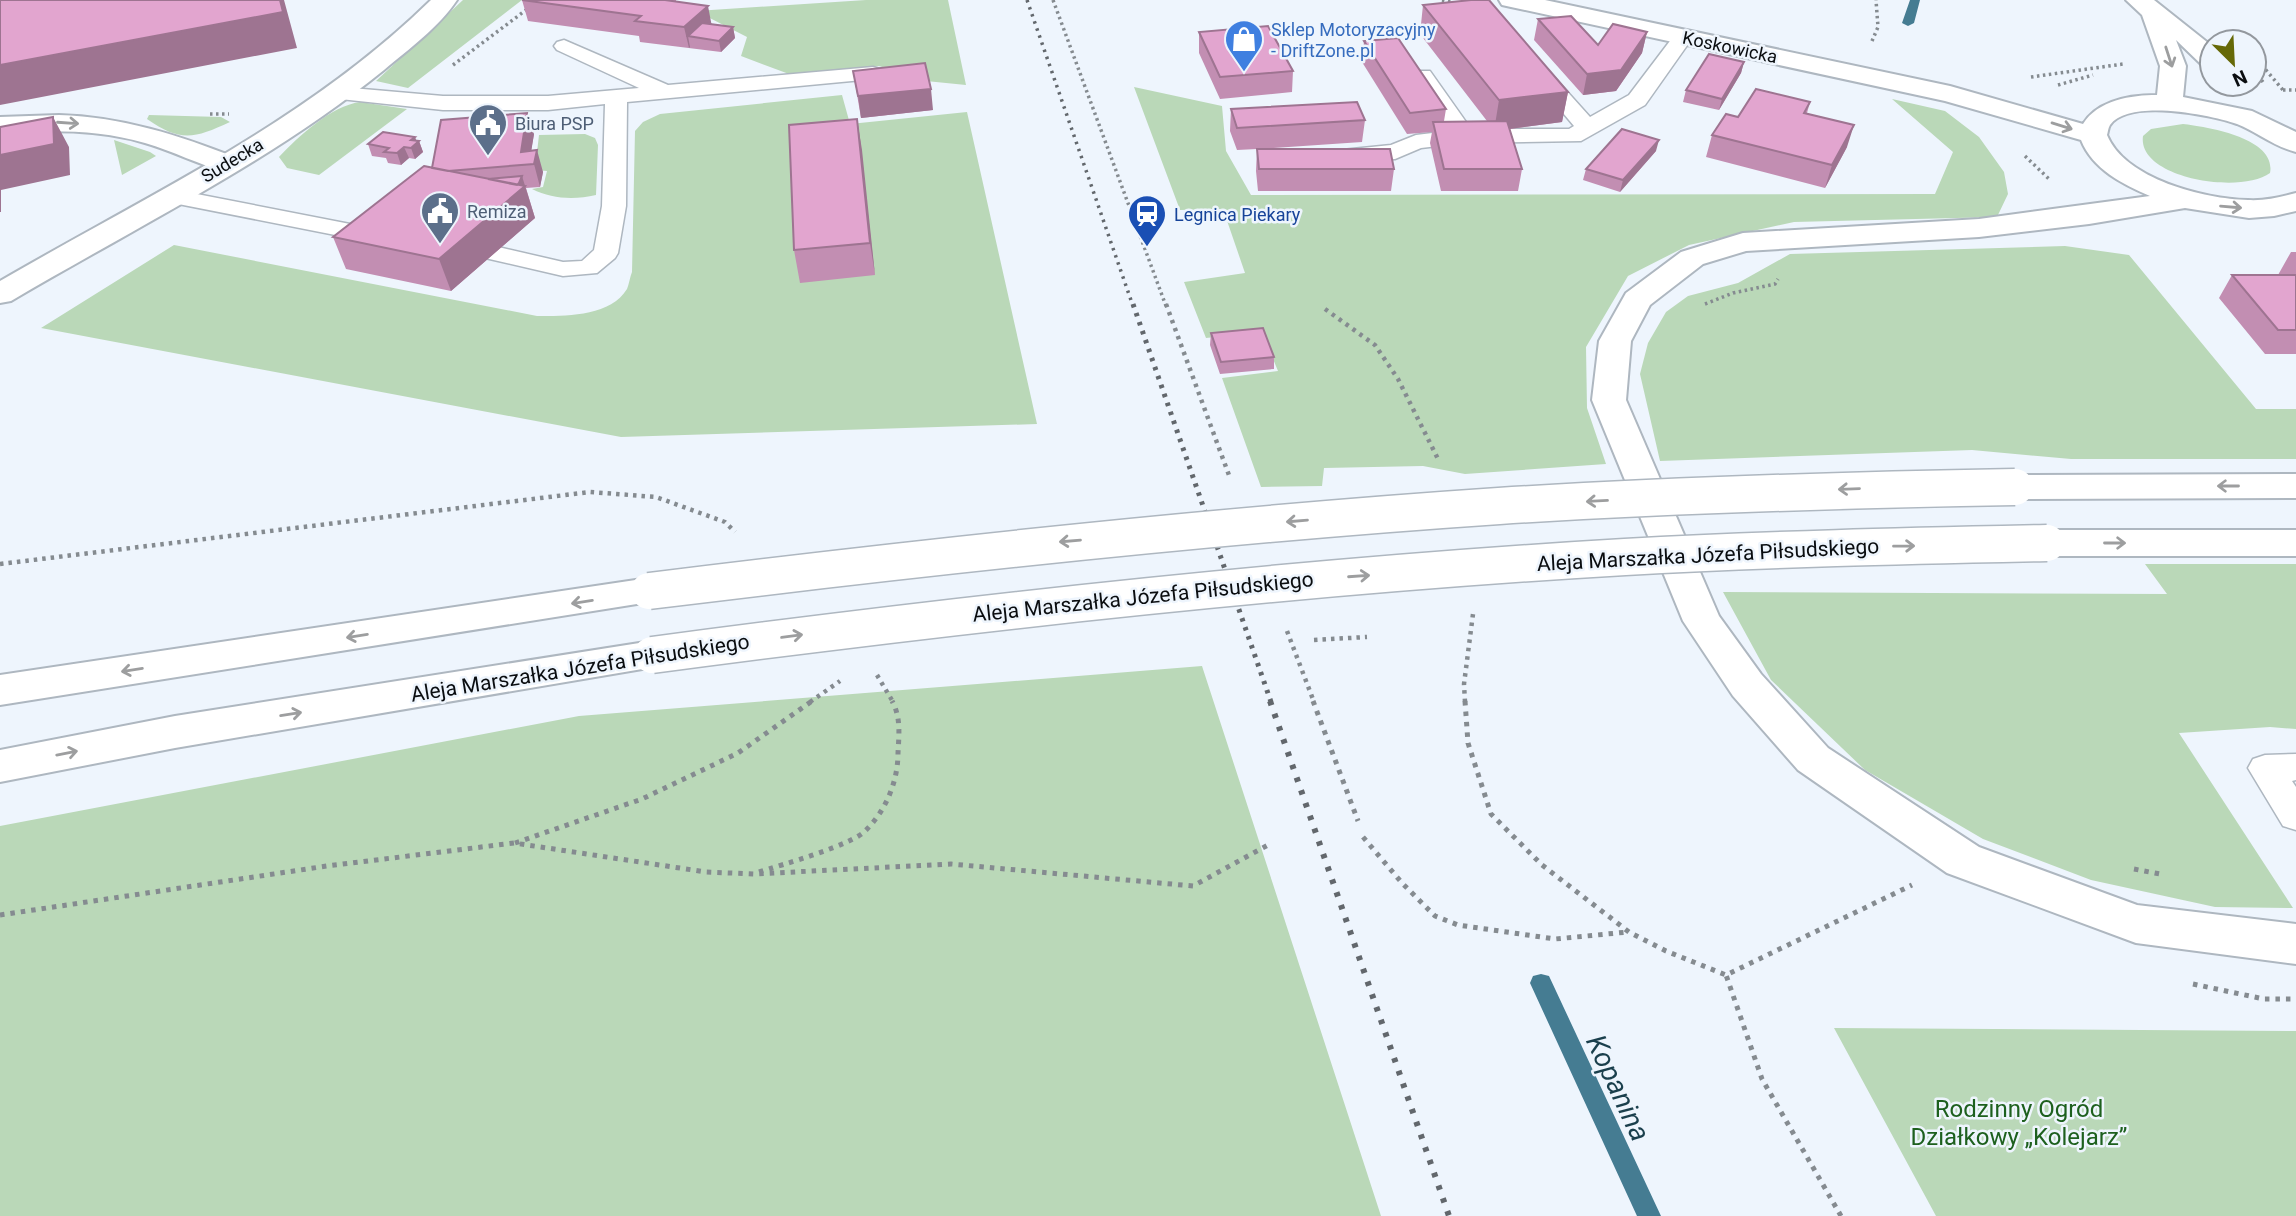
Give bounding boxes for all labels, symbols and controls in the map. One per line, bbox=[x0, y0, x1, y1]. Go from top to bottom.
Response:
shop icon: Sklep Motoryzacyjny - DriftZone.pl bbox=[1223, 18, 1265, 73]
place label: Sklep Motoryzacyjny - DriftZone.pl bbox=[1271, 19, 1436, 61]
street label: Koskowicka bbox=[1681, 27, 1779, 67]
north arrow bbox=[2198, 28, 2268, 98]
one-way arrow bbox=[2164, 46, 2176, 68]
text: N bbox=[2229, 65, 2251, 91]
public building icon: Biura PSP bbox=[467, 102, 509, 157]
place label: Biura PSP bbox=[515, 113, 594, 134]
one-way arrow bbox=[56, 117, 79, 130]
one-way arrow bbox=[2051, 121, 2073, 134]
street label: Sudecka bbox=[197, 133, 267, 187]
public building icon: Remiza bbox=[419, 190, 461, 245]
station icon: Legnica Piekary bbox=[1126, 193, 1168, 248]
place label: Remiza bbox=[467, 201, 527, 222]
one-way arrow bbox=[2219, 201, 2242, 214]
place label: Legnica Piekary bbox=[1174, 204, 1301, 225]
one-way arrow bbox=[2217, 479, 2240, 493]
one-way arrow bbox=[1838, 482, 1861, 495]
one-way arrow bbox=[1587, 495, 1609, 508]
one-way arrow bbox=[1286, 515, 1309, 528]
street label: Aleja Marszałka Józefa Piłsudskiego bbox=[1536, 534, 1880, 576]
one-way arrow bbox=[1060, 535, 1082, 548]
one-way arrow bbox=[2103, 536, 2126, 550]
one-way arrow bbox=[1893, 540, 1916, 553]
street label: Aleja Marszałka Józefa Piłsudskiego bbox=[971, 567, 1315, 627]
one-way arrow bbox=[1347, 569, 1370, 582]
one-way arrow bbox=[571, 595, 594, 608]
one-way arrow bbox=[346, 629, 369, 642]
street label: Aleja Marszałka Józefa Piłsudskiego bbox=[409, 629, 751, 707]
one-way arrow bbox=[780, 629, 803, 642]
one-way arrow bbox=[121, 663, 144, 676]
one-way arrow bbox=[279, 707, 302, 720]
one-way arrow bbox=[55, 746, 78, 759]
water label: Kopanina bbox=[1579, 1030, 1657, 1146]
park label: Rodzinny Ogród Działkowy „Kolejarz” bbox=[1911, 1095, 2127, 1151]

